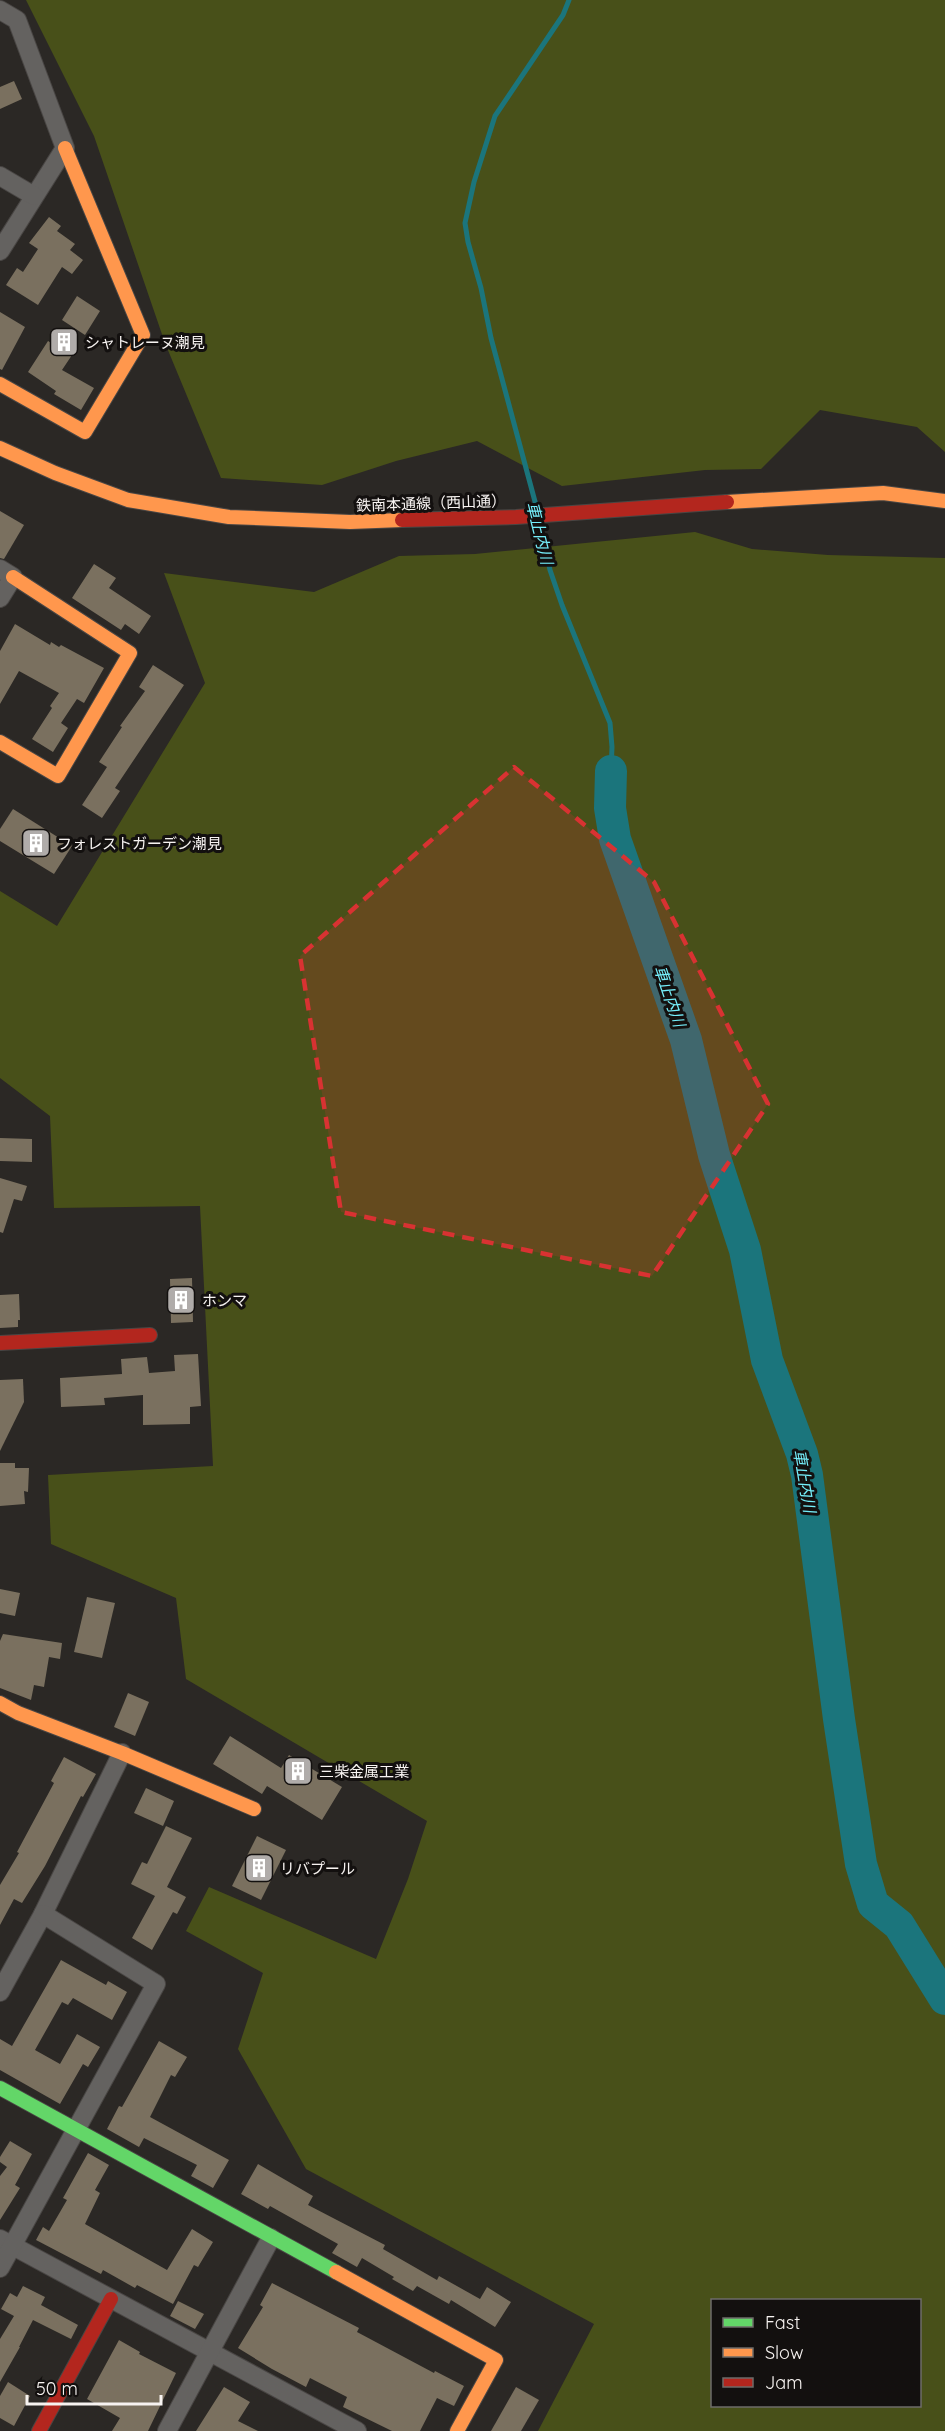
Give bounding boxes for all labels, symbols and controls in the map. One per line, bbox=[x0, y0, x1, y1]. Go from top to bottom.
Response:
building icon: シャトレーヌ潮見 bbox=[48, 326, 80, 358]
place label: シャトレーヌ潮見 bbox=[85, 333, 205, 352]
street label: 鉄南本通線（西山通） bbox=[356, 491, 506, 515]
water label: 車止内川 bbox=[523, 500, 558, 568]
building icon: フォレストガーデン潮見 bbox=[20, 827, 52, 859]
place label: フォレストガーデン潮見 bbox=[57, 834, 222, 853]
water label: 車止内川 bbox=[650, 962, 691, 1031]
building icon: ホンマ bbox=[165, 1284, 197, 1316]
place label: ホンマ bbox=[202, 1291, 247, 1310]
water label: 車止内川 bbox=[790, 1448, 821, 1516]
building icon: 三柴金属工業 bbox=[282, 1755, 314, 1787]
place label: 三柴金属工業 bbox=[319, 1762, 409, 1781]
building icon: リバプール bbox=[243, 1852, 275, 1884]
place label: リバプール bbox=[280, 1859, 355, 1878]
legend bbox=[711, 2299, 921, 2407]
text: Fast bbox=[765, 2311, 800, 2334]
text: Slow bbox=[765, 2341, 803, 2364]
scale bar bbox=[27, 2368, 160, 2406]
text: Jam bbox=[765, 2371, 803, 2394]
text: 50 m bbox=[36, 2377, 78, 2400]

